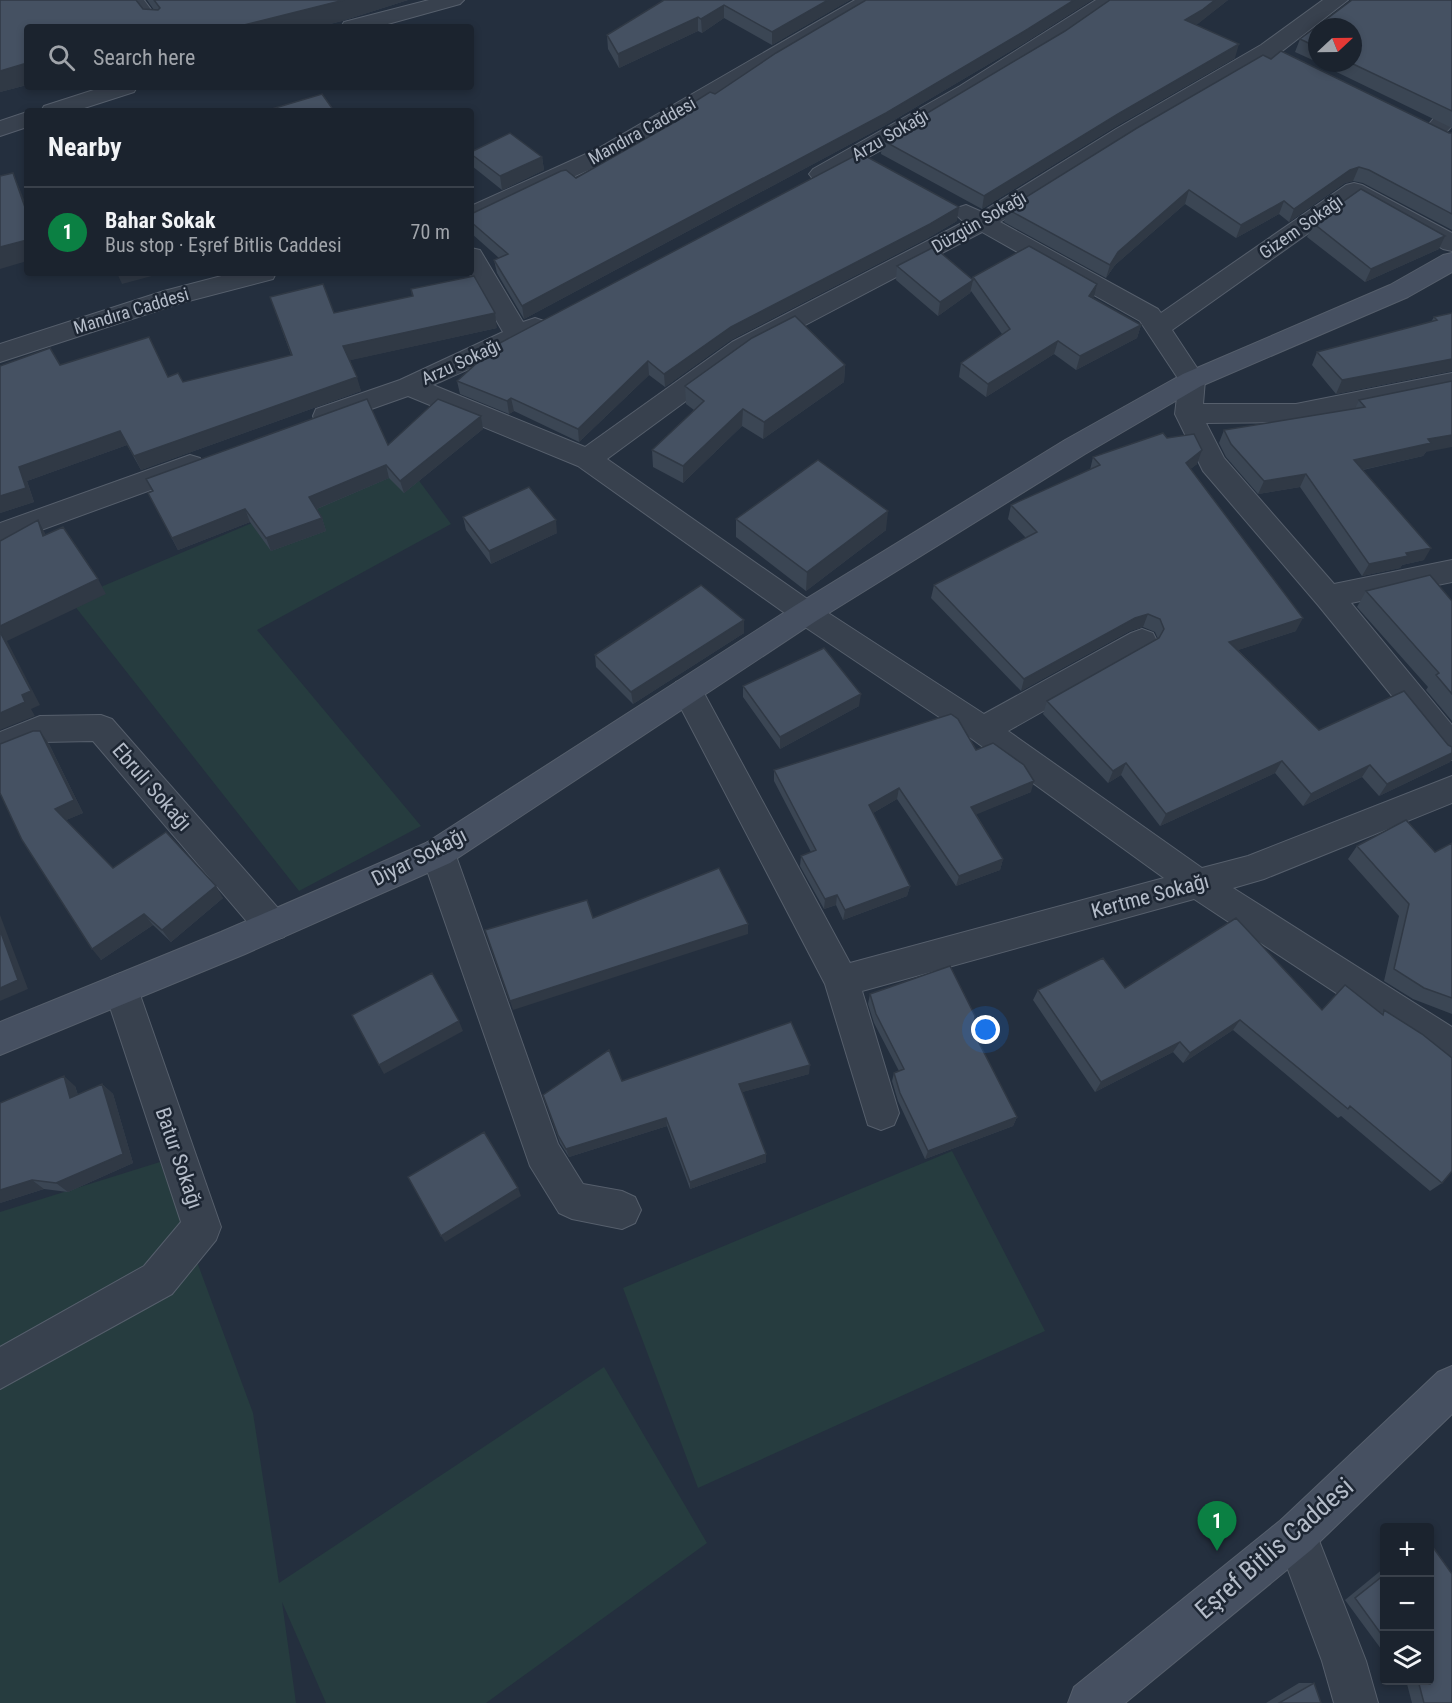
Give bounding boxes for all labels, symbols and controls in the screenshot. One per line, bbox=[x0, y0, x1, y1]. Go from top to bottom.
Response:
north arrow bbox=[1308, 18, 1362, 72]
search box bbox=[24, 24, 474, 90]
icon: search bbox=[45, 41, 78, 74]
text: Search here bbox=[93, 45, 195, 70]
street label: Mandıra Caddesi bbox=[584, 92, 699, 169]
street label: Arzu Sokağı bbox=[848, 104, 932, 165]
text: Nearby bbox=[48, 132, 122, 162]
street label: Düzgün Sokağı bbox=[928, 186, 1030, 257]
street label: Gizem Sokağı bbox=[1255, 190, 1346, 263]
text: Bahar Sokak bbox=[105, 208, 215, 233]
text: 1 bbox=[62, 220, 73, 244]
text: 70 m bbox=[411, 220, 450, 244]
text: Bus stop · Eşref Bitlis Caddesi bbox=[105, 233, 342, 257]
street label: Mandıra Caddesi bbox=[71, 283, 191, 338]
street label: Arzu Sokağı bbox=[418, 334, 504, 389]
street label: Ebruli Sokağı bbox=[107, 738, 197, 836]
street label: Diyar Sokağı bbox=[368, 823, 470, 891]
street label: Kertme Sokağı bbox=[1089, 869, 1211, 923]
your location bbox=[971, 1015, 1000, 1044]
street label: Batur Sokağı bbox=[151, 1104, 207, 1212]
street label: Eşref Bitlis Caddesi bbox=[1189, 1471, 1359, 1625]
pin: 1 bbox=[1198, 1502, 1236, 1551]
map controls bbox=[1380, 1523, 1434, 1685]
button: + bbox=[1380, 1523, 1434, 1577]
button: − bbox=[1380, 1577, 1434, 1631]
button: layers bbox=[1380, 1631, 1434, 1685]

